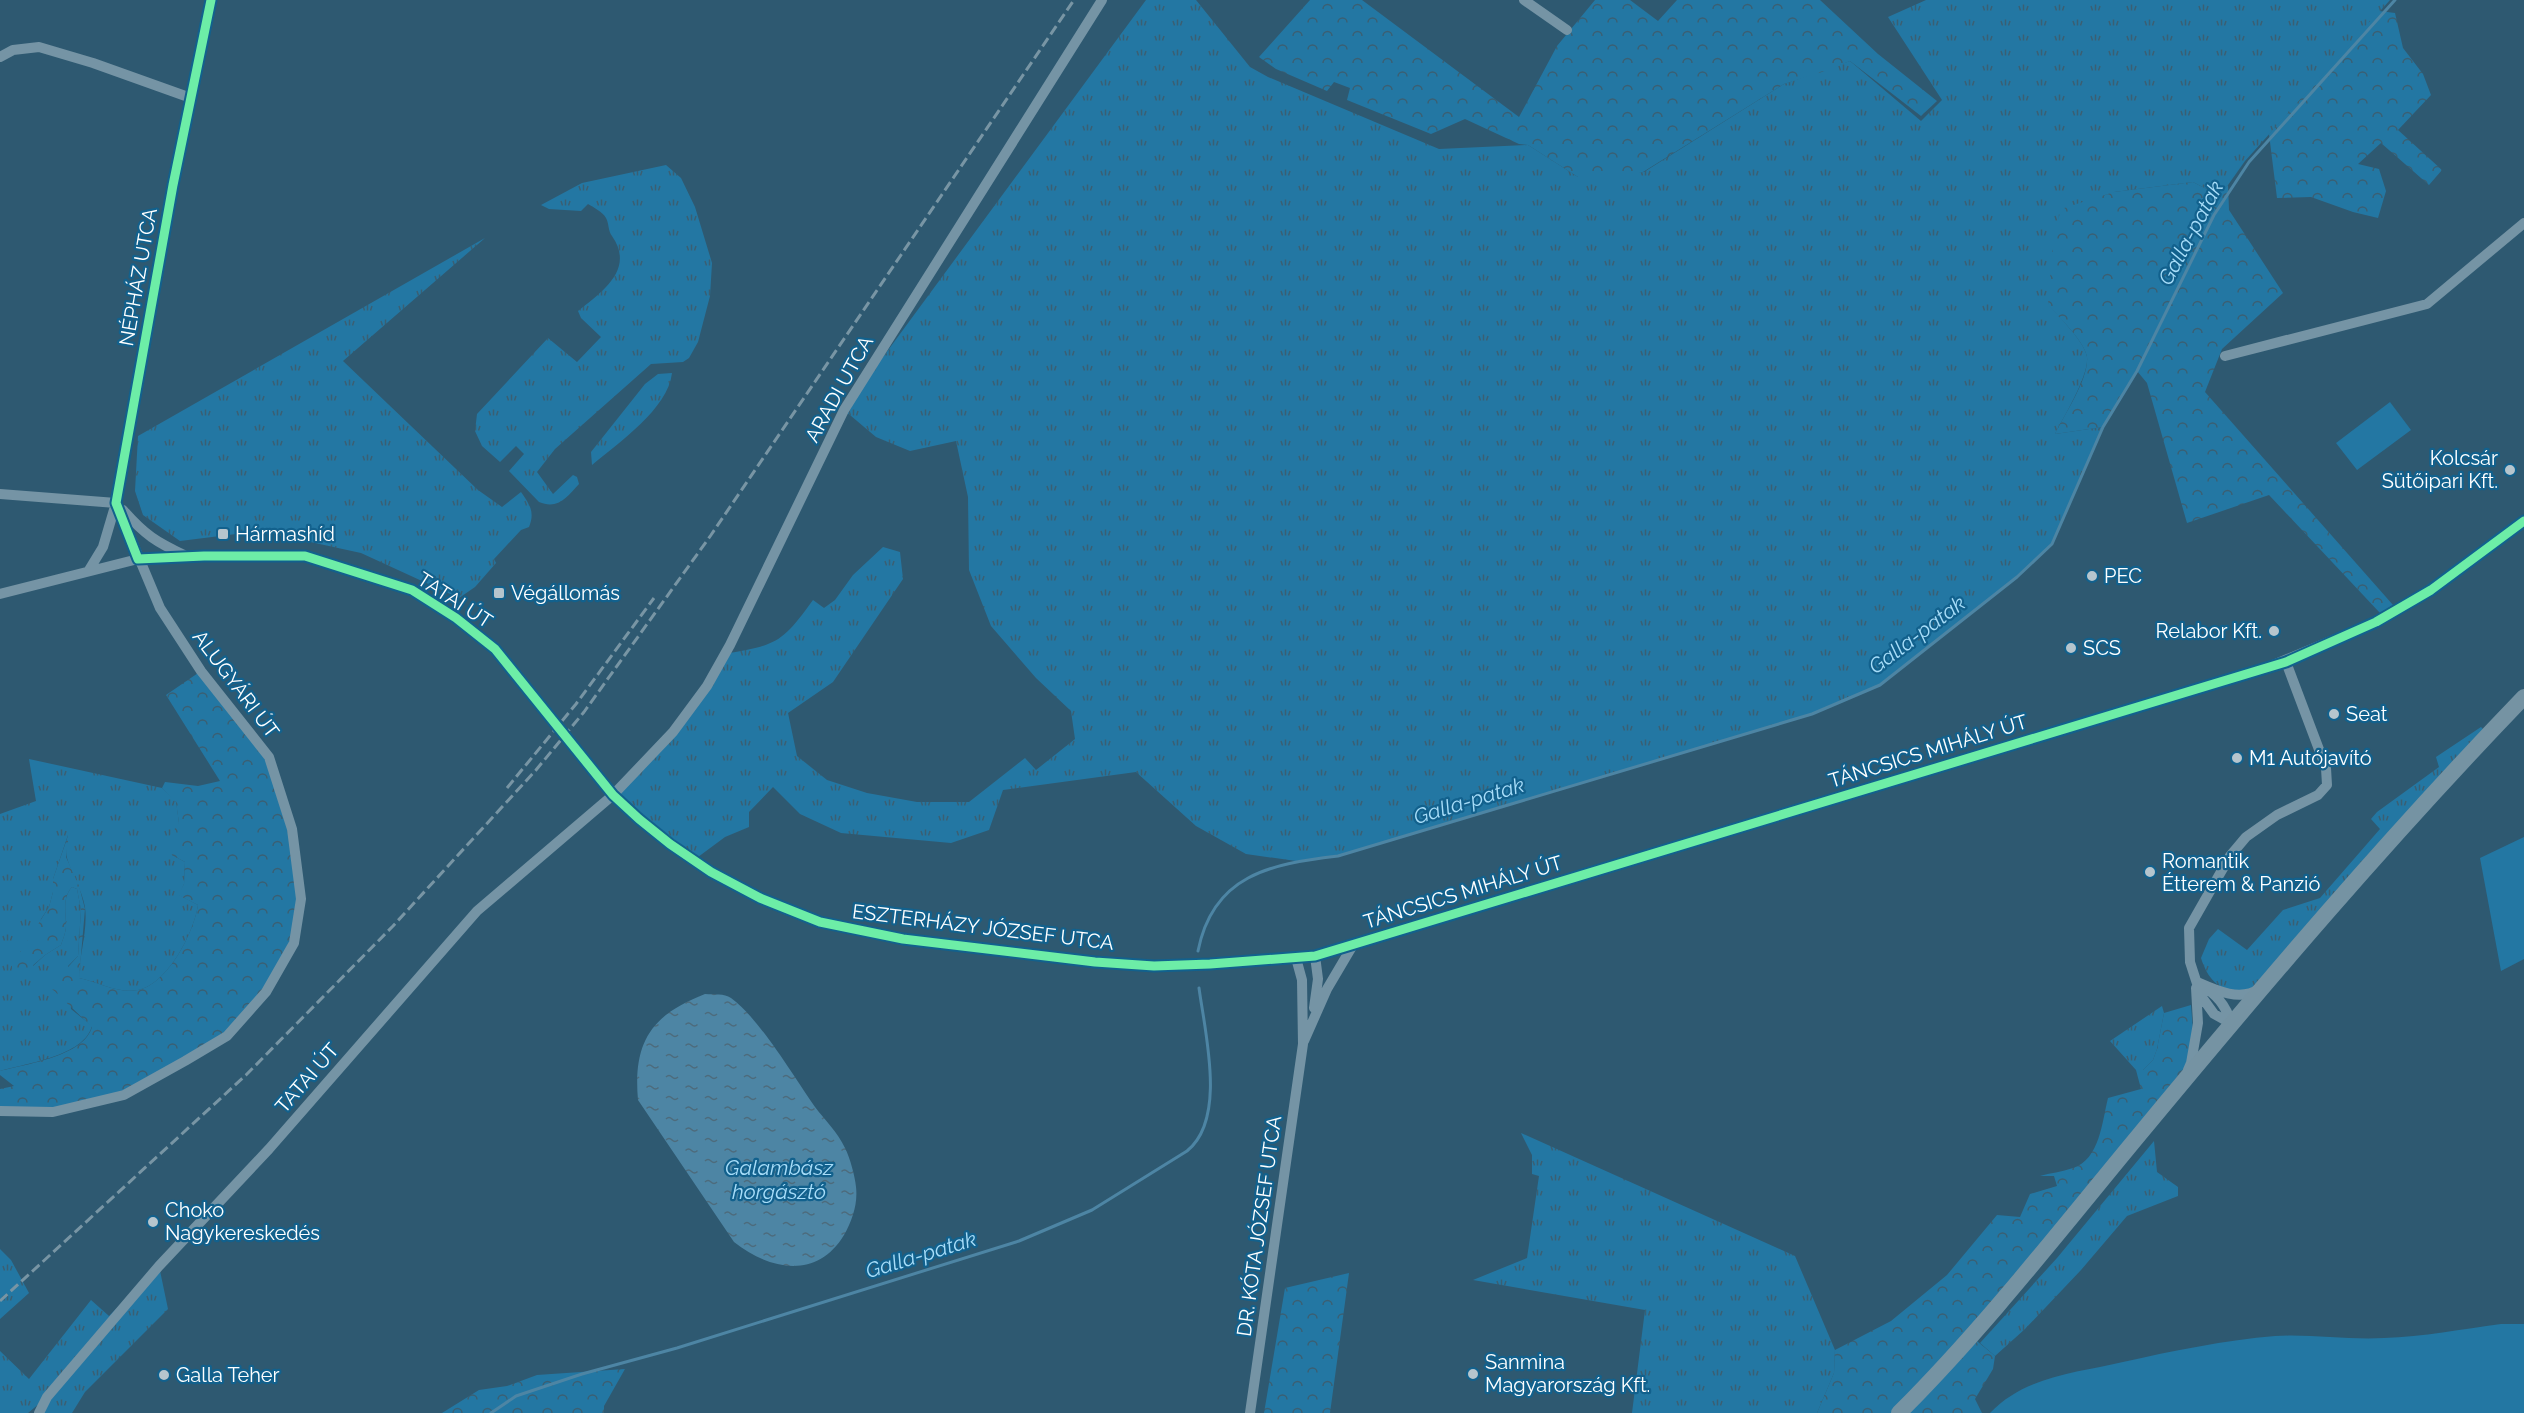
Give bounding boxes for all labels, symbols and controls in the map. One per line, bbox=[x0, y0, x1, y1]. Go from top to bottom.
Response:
water label: Galla-patak bbox=[2153, 176, 2228, 289]
street label: NÉPHÁZ UTCA bbox=[114, 206, 162, 348]
street label: ARADI UTCA bbox=[800, 331, 878, 447]
place label: Kolcsár Sütőipari Kft. bbox=[2382, 446, 2498, 493]
marker: Kolcsár Sütőipari Kft. bbox=[2503, 463, 2517, 477]
place label: Hármashíd bbox=[235, 522, 335, 546]
marker: Hármashíd bbox=[216, 527, 230, 541]
place label: PEC bbox=[2104, 564, 2142, 588]
street label: TATAI ÚT bbox=[413, 567, 497, 633]
marker: PEC bbox=[2085, 569, 2099, 583]
place label: Végállomás bbox=[511, 581, 620, 605]
marker: Végállomás bbox=[492, 586, 506, 600]
water label: Galla-patak bbox=[1863, 590, 1970, 679]
place label: Relabor Kft. bbox=[2156, 619, 2262, 643]
marker: Relabor Kft. bbox=[2267, 624, 2281, 638]
street label: ALUGYÁRI ÚT bbox=[188, 625, 284, 743]
place label: SCS bbox=[2083, 636, 2121, 660]
marker: SCS bbox=[2064, 641, 2078, 655]
place label: Seat bbox=[2346, 702, 2388, 726]
marker: Seat bbox=[2327, 707, 2341, 721]
street label: TÁNCSICS MIHÁLY ÚT bbox=[1826, 709, 2030, 793]
place label: M1 Autójavító bbox=[2249, 746, 2372, 770]
marker: M1 Autójavító bbox=[2230, 751, 2244, 765]
water label: Galla-patak bbox=[1410, 772, 1527, 829]
place label: Romantik Étterem & Panzió bbox=[2162, 849, 2320, 896]
street label: TÁNCSICS MIHÁLY ÚT bbox=[1361, 850, 1565, 934]
marker: Romantik Étterem & Panzió bbox=[2143, 865, 2157, 879]
street label: ESZTERHÁZY JÓZSEF UTCA bbox=[851, 899, 1116, 955]
street label: TATAI ÚT bbox=[270, 1038, 344, 1118]
street label: DR. KÓTA JÓZSEF UTCA bbox=[1232, 1114, 1286, 1338]
water label: Galambász horgásztó bbox=[725, 1155, 834, 1204]
place label: Choko Nagykereskedés bbox=[165, 1198, 320, 1245]
marker: Choko Nagykereskedés bbox=[146, 1215, 160, 1229]
water label: Galla-patak bbox=[862, 1226, 979, 1283]
place label: Sanmina Magyarország Kft. bbox=[1485, 1350, 1650, 1397]
place label: Galla Teher bbox=[176, 1363, 280, 1387]
marker: Sanmina Magyarország Kft. bbox=[1466, 1367, 1480, 1381]
marker: Galla Teher bbox=[157, 1368, 171, 1382]

